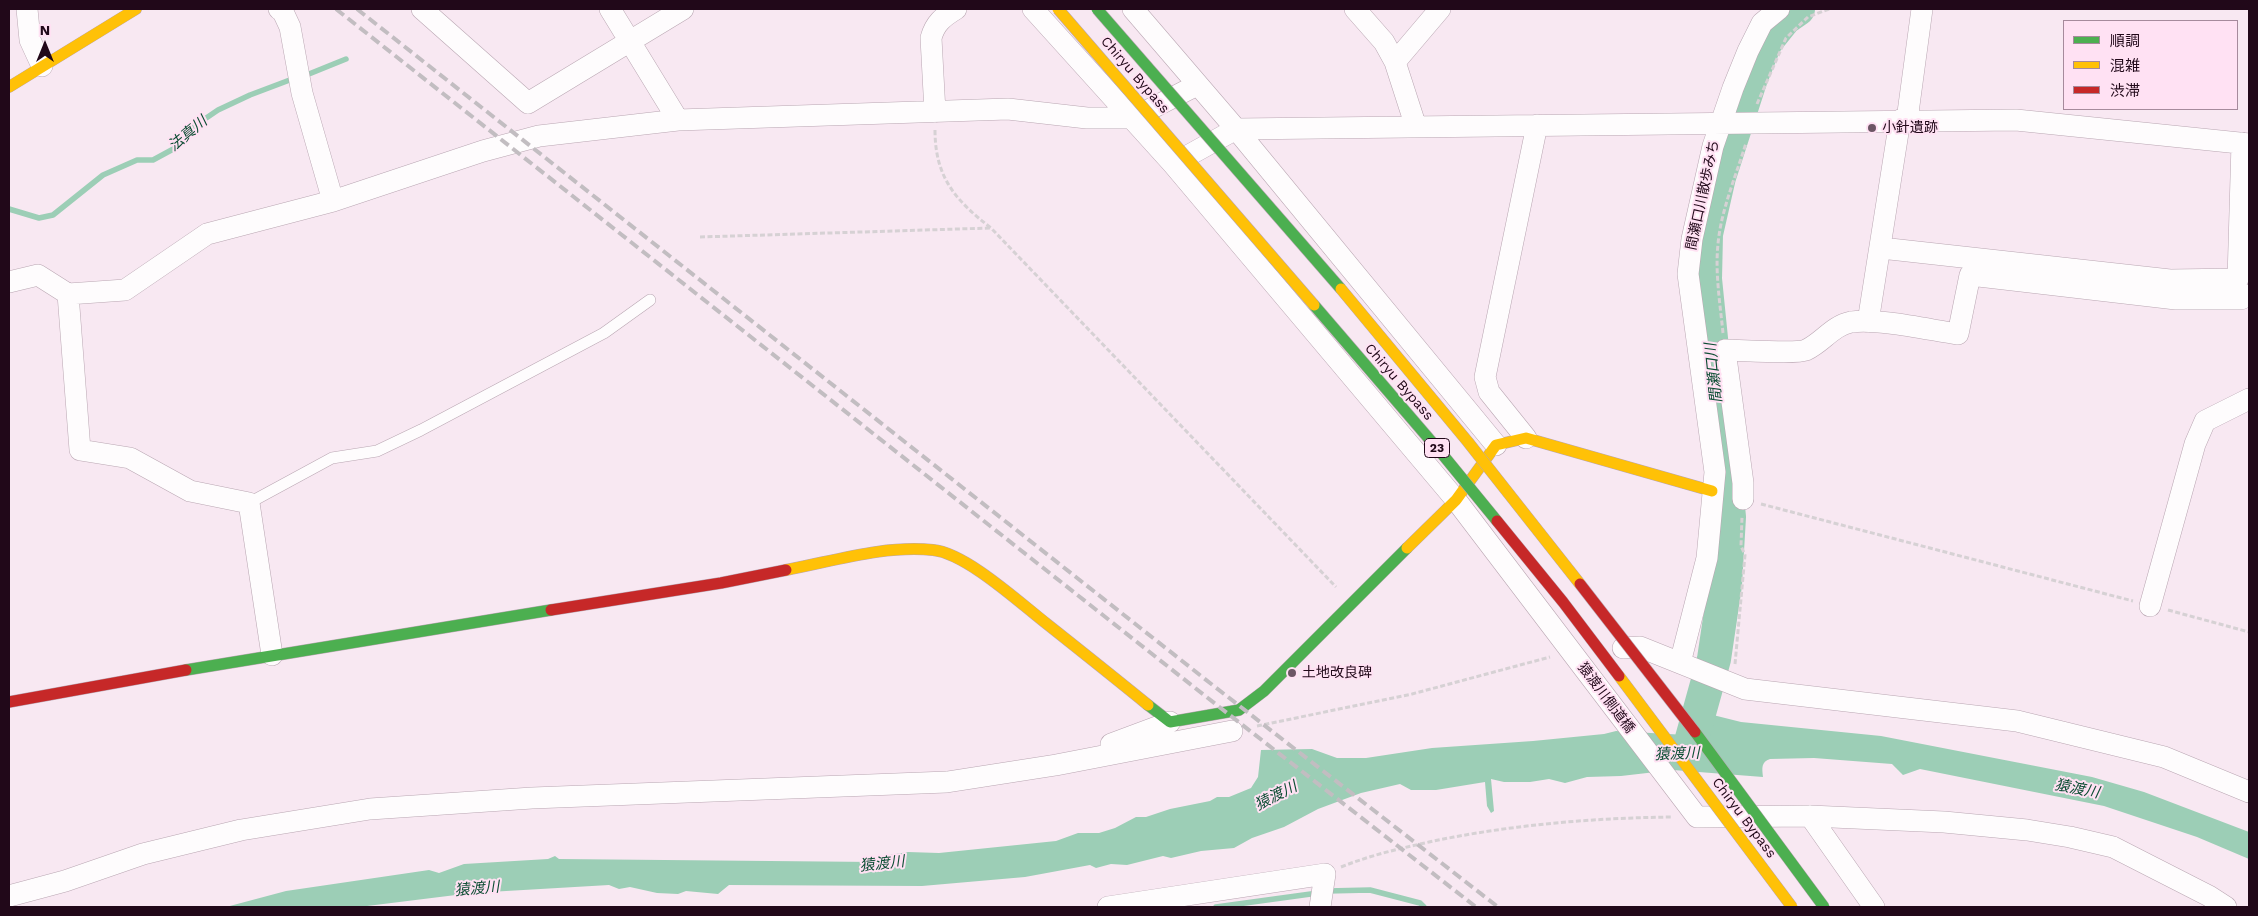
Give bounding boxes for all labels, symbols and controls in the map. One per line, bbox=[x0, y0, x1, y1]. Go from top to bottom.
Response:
north arrow bbox=[20, 20, 70, 70]
legend bbox=[2063, 20, 2238, 110]
text: N bbox=[40, 22, 50, 38]
text: 順調 bbox=[2110, 32, 2140, 50]
street label: Chiryu Bypass bbox=[1097, 33, 1173, 117]
text: 混雑 bbox=[2110, 57, 2140, 75]
text: 渋滞 bbox=[2110, 82, 2140, 100]
water label: 法真川 bbox=[165, 113, 211, 155]
place label: 小針遺跡 bbox=[1882, 120, 1938, 136]
marker: 小針遺跡 bbox=[1866, 122, 1878, 134]
street label: 間瀬口川散歩みち bbox=[1683, 138, 1723, 252]
street label: Chiryu Bypass bbox=[1361, 340, 1437, 424]
water label: 間瀬口川 bbox=[1702, 342, 1726, 404]
road number: 23 bbox=[1424, 438, 1450, 458]
street label: 猿渡川側道橋 bbox=[1574, 659, 1638, 737]
place label: 土地改良碑 bbox=[1302, 665, 1372, 681]
marker: 土地改良碑 bbox=[1286, 667, 1298, 679]
water label: 猿渡川 bbox=[1654, 744, 1700, 764]
street label: Chiryu Bypass bbox=[1708, 775, 1780, 861]
water label: 猿渡川 bbox=[2053, 776, 2101, 802]
water label: 猿渡川 bbox=[1252, 778, 1300, 814]
water label: 猿渡川 bbox=[859, 853, 905, 875]
water label: 猿渡川 bbox=[454, 878, 500, 900]

